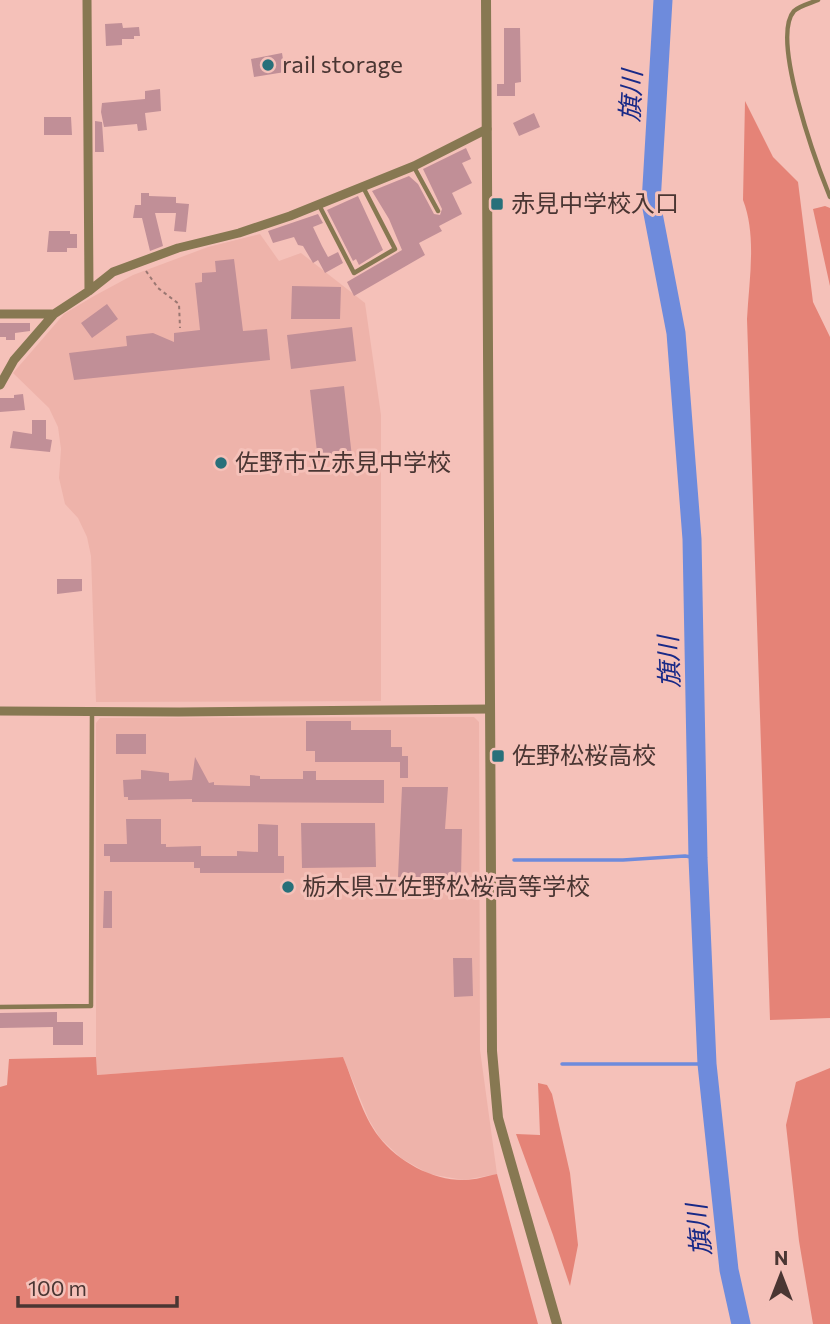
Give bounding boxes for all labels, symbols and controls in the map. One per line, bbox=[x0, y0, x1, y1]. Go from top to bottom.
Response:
place label: rail storage bbox=[282, 49, 403, 78]
marker: rail storage bbox=[260, 57, 276, 73]
water label: 旗川 bbox=[613, 66, 646, 123]
place label: 赤見中学校入口 bbox=[511, 188, 679, 217]
marker: 赤見中学校入口 bbox=[489, 196, 505, 212]
place label: 佐野市立赤見中学校 bbox=[235, 447, 451, 476]
marker: 佐野市立赤見中学校 bbox=[213, 455, 229, 471]
water label: 旗川 bbox=[651, 633, 684, 689]
place label: 佐野松桜高校 bbox=[512, 740, 656, 769]
marker: 佐野松桜高校 bbox=[490, 748, 506, 764]
place label: 栃木県立佐野松桜高等学校 bbox=[302, 871, 590, 900]
marker: 栃木県立佐野松桜高等学校 bbox=[280, 879, 296, 895]
water label: 旗川 bbox=[679, 1200, 716, 1258]
north arrow bbox=[746, 1240, 816, 1310]
text: N bbox=[774, 1246, 788, 1269]
scale bar bbox=[18, 1264, 177, 1308]
text: 100 m bbox=[28, 1275, 87, 1300]

